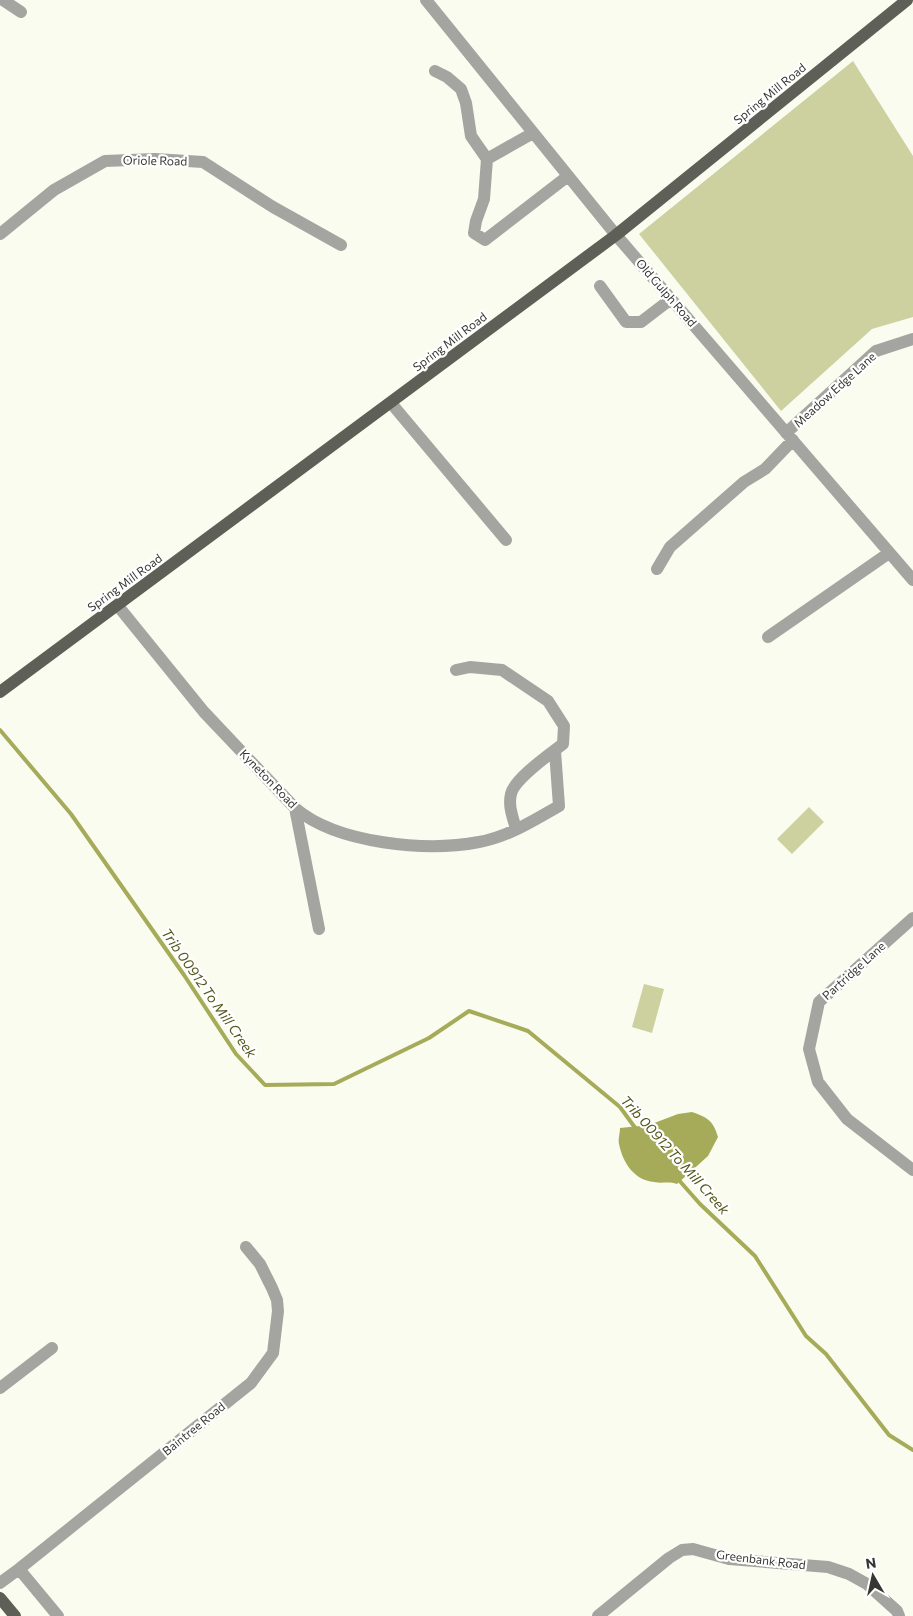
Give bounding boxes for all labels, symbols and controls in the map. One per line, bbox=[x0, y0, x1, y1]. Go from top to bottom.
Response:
street label: Spring Mill Road bbox=[731, 60, 808, 127]
street label: Oriole Road bbox=[123, 152, 187, 168]
street label: Old Gulph Road bbox=[634, 256, 700, 329]
street label: Spring Mill Road bbox=[410, 309, 489, 373]
street label: Meadow Edge Lane bbox=[791, 349, 878, 430]
street label: Spring Mill Road bbox=[84, 550, 164, 614]
street label: Kyneton Road bbox=[237, 746, 300, 811]
water label: Trib 00912 To Mill Creek bbox=[158, 925, 261, 1061]
street label: Partridge Lane bbox=[819, 938, 888, 1002]
water label: Trib 00912 To Mill Creek bbox=[617, 1092, 734, 1218]
street label: Baintree Road bbox=[159, 1399, 228, 1458]
street label: Greenbank Road bbox=[716, 1547, 807, 1571]
north arrow bbox=[848, 1551, 898, 1601]
text: N bbox=[864, 1553, 877, 1572]

